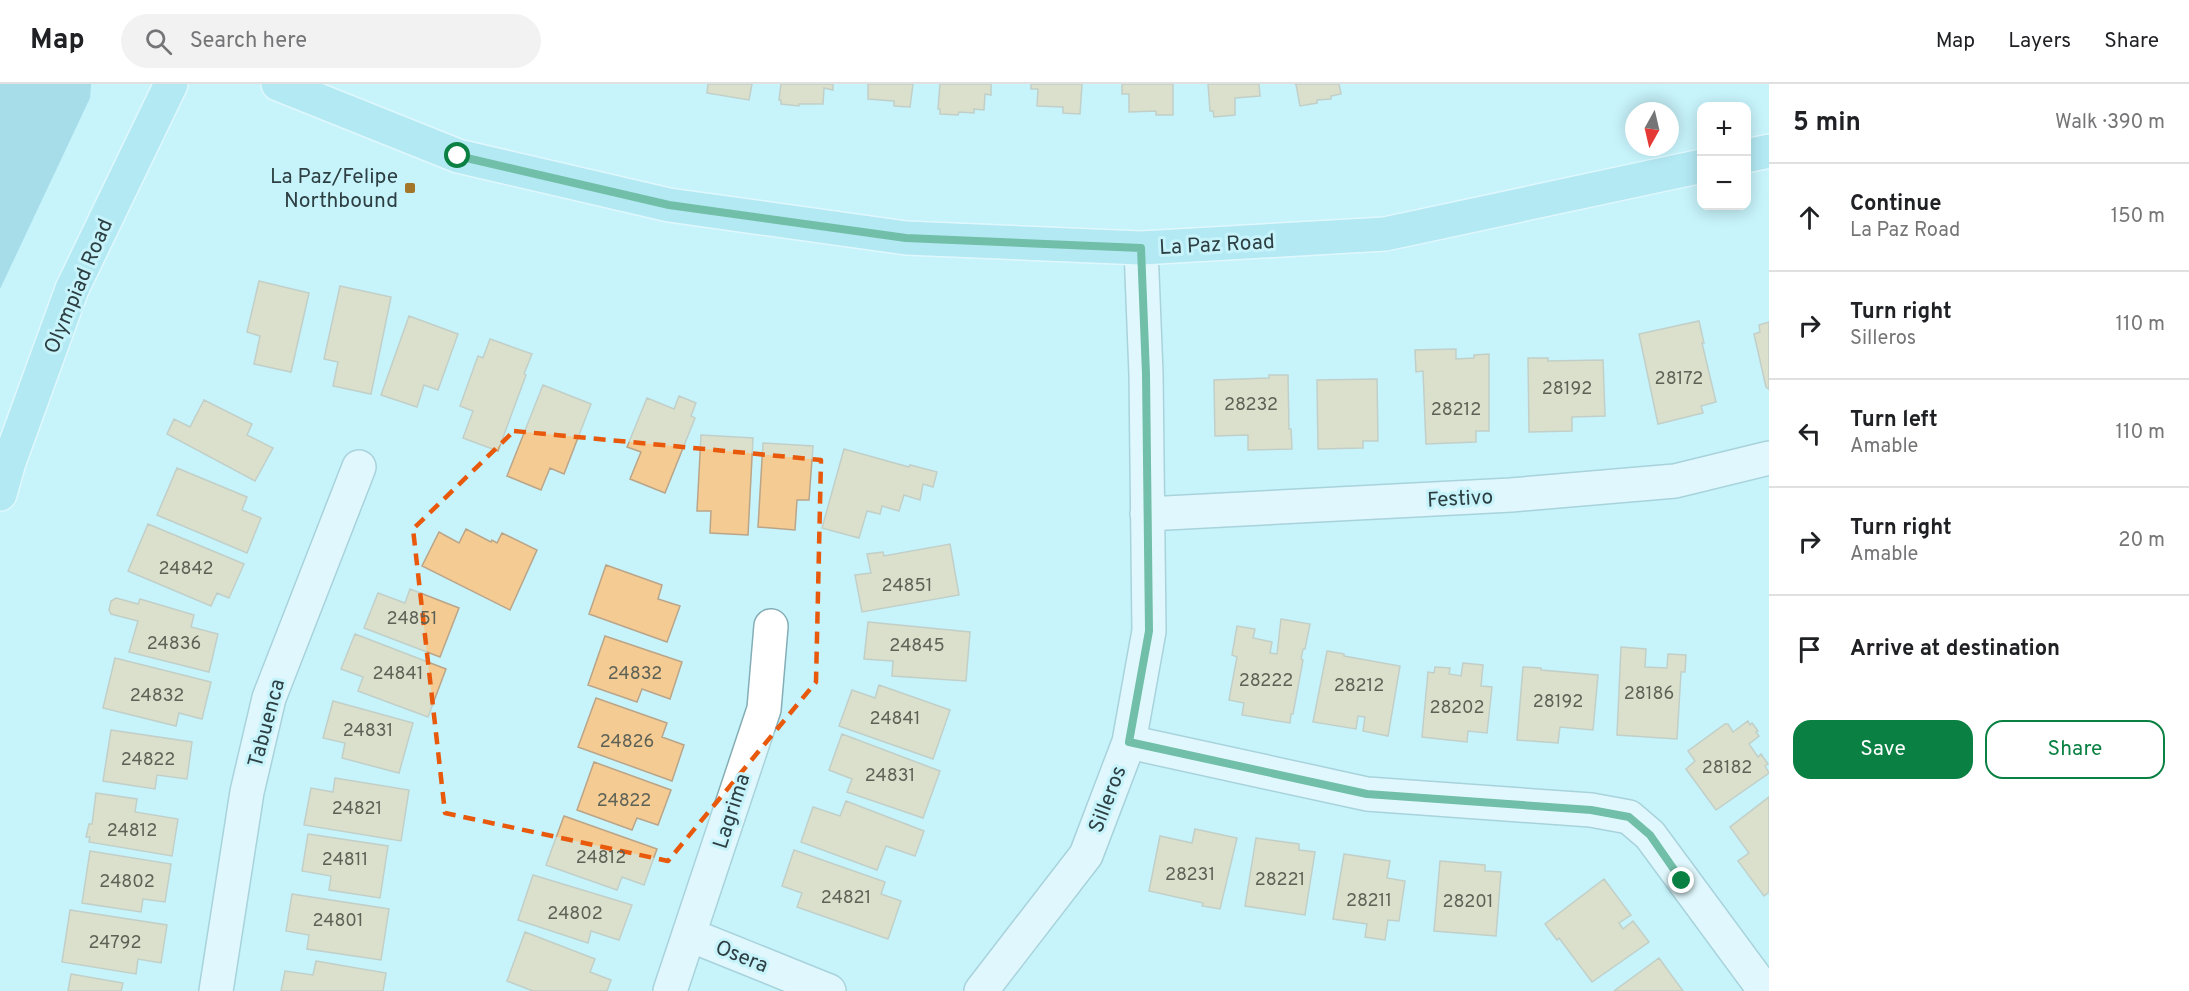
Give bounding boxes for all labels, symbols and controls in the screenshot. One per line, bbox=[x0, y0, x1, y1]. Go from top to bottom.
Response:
search box bbox=[121, 14, 541, 68]
text: Map bbox=[30, 23, 85, 59]
icon: search bbox=[142, 25, 175, 58]
text: Search here bbox=[190, 28, 307, 55]
text: Map bbox=[1936, 28, 1975, 55]
text: Layers bbox=[2008, 28, 2071, 55]
text: Share bbox=[2104, 28, 2159, 55]
north arrow bbox=[1625, 102, 1679, 156]
map controls bbox=[1697, 102, 1751, 210]
button: + bbox=[1697, 102, 1751, 156]
text: 5 min bbox=[1793, 107, 1861, 140]
text: Walk · 390 m bbox=[2055, 110, 2165, 136]
route start bbox=[444, 142, 470, 168]
button: − bbox=[1697, 156, 1751, 210]
place label: La Paz/Felipe Northbound bbox=[270, 164, 398, 215]
marker: La Paz/Felipe Northbound bbox=[403, 181, 417, 195]
text: Continue bbox=[1850, 191, 1941, 218]
icon: ahead bbox=[1793, 201, 1826, 234]
text: 150 m bbox=[2111, 204, 2165, 230]
street label: Olympiad Road bbox=[39, 215, 120, 358]
text: La Paz Road bbox=[1850, 218, 1960, 244]
street label: La Paz Road bbox=[1159, 229, 1276, 262]
text: Turn right bbox=[1850, 299, 1952, 326]
icon: right bbox=[1793, 309, 1826, 342]
text: 110 m bbox=[2116, 312, 2165, 338]
text: Silleros bbox=[1850, 326, 1916, 352]
house number: 28172 bbox=[1655, 368, 1703, 391]
house number: 28192 bbox=[1542, 378, 1592, 401]
house number: 28232 bbox=[1224, 394, 1278, 417]
house number: 28212 bbox=[1431, 399, 1481, 422]
text: Turn left bbox=[1850, 407, 1938, 434]
icon: left bbox=[1793, 417, 1826, 450]
text: 110 m bbox=[2116, 420, 2165, 446]
text: Amable bbox=[1850, 434, 1918, 460]
street label: Festivo bbox=[1426, 484, 1494, 515]
text: Turn right bbox=[1850, 515, 1952, 542]
icon: right bbox=[1793, 525, 1826, 558]
text: 20 m bbox=[2118, 528, 2165, 554]
text: Amable bbox=[1850, 542, 1918, 568]
house number: 24842 bbox=[158, 558, 214, 581]
house number: 24851 bbox=[882, 575, 932, 598]
house number: 24851 bbox=[387, 608, 437, 631]
house number: 24836 bbox=[147, 633, 201, 656]
icon: arrive bbox=[1793, 633, 1826, 666]
house number: 24845 bbox=[889, 635, 945, 658]
text: Arrive at destination bbox=[1850, 636, 2060, 663]
house number: 24841 bbox=[373, 663, 423, 686]
house number: 24832 bbox=[608, 663, 662, 686]
house number: 28222 bbox=[1239, 670, 1293, 693]
house number: 28212 bbox=[1334, 675, 1384, 698]
street label: Tabuenca bbox=[243, 676, 292, 771]
house number: 28186 bbox=[1624, 683, 1674, 706]
house number: 24832 bbox=[130, 685, 184, 708]
house number: 28192 bbox=[1533, 691, 1583, 714]
house number: 28202 bbox=[1429, 697, 1485, 720]
house number: 24841 bbox=[870, 708, 920, 731]
house number: 24831 bbox=[343, 720, 393, 743]
button: Save bbox=[1793, 720, 1973, 779]
button: Share bbox=[1985, 720, 2165, 779]
house number: 24826 bbox=[600, 731, 654, 754]
house number: 24822 bbox=[121, 749, 175, 772]
house number: 28182 bbox=[1702, 757, 1752, 780]
street label: Silleros bbox=[1083, 762, 1133, 837]
house number: 24831 bbox=[865, 765, 915, 788]
street label: Lagrima bbox=[708, 770, 757, 852]
house number: 24822 bbox=[597, 790, 651, 813]
house number: 24821 bbox=[332, 798, 382, 821]
house number: 24812 bbox=[107, 820, 157, 843]
house number: 24812 bbox=[576, 847, 626, 870]
house number: 24811 bbox=[322, 849, 368, 872]
house number: 28231 bbox=[1165, 864, 1215, 887]
route end bbox=[1668, 867, 1694, 893]
house number: 28221 bbox=[1255, 869, 1305, 892]
house number: 24802 bbox=[99, 871, 155, 894]
house number: 24821 bbox=[821, 887, 871, 910]
house number: 28211 bbox=[1346, 890, 1392, 913]
house number: 28201 bbox=[1443, 891, 1493, 914]
house number: 24802 bbox=[547, 903, 603, 926]
house number: 24801 bbox=[312, 910, 364, 933]
house number: 24792 bbox=[89, 932, 142, 955]
street label: Osera bbox=[711, 935, 772, 980]

